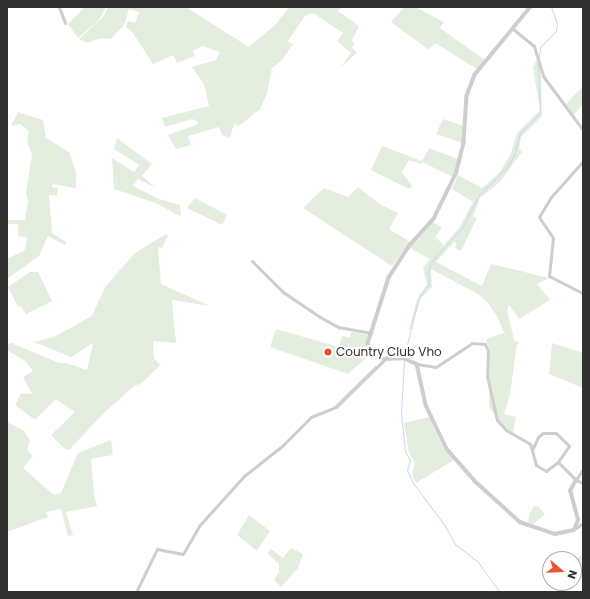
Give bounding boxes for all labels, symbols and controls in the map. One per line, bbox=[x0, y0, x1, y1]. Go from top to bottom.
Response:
place label: Country Club Vho bbox=[336, 345, 442, 359]
marker: Country Club Vho bbox=[323, 347, 333, 357]
north arrow bbox=[542, 551, 582, 591]
text: N bbox=[563, 568, 581, 581]

